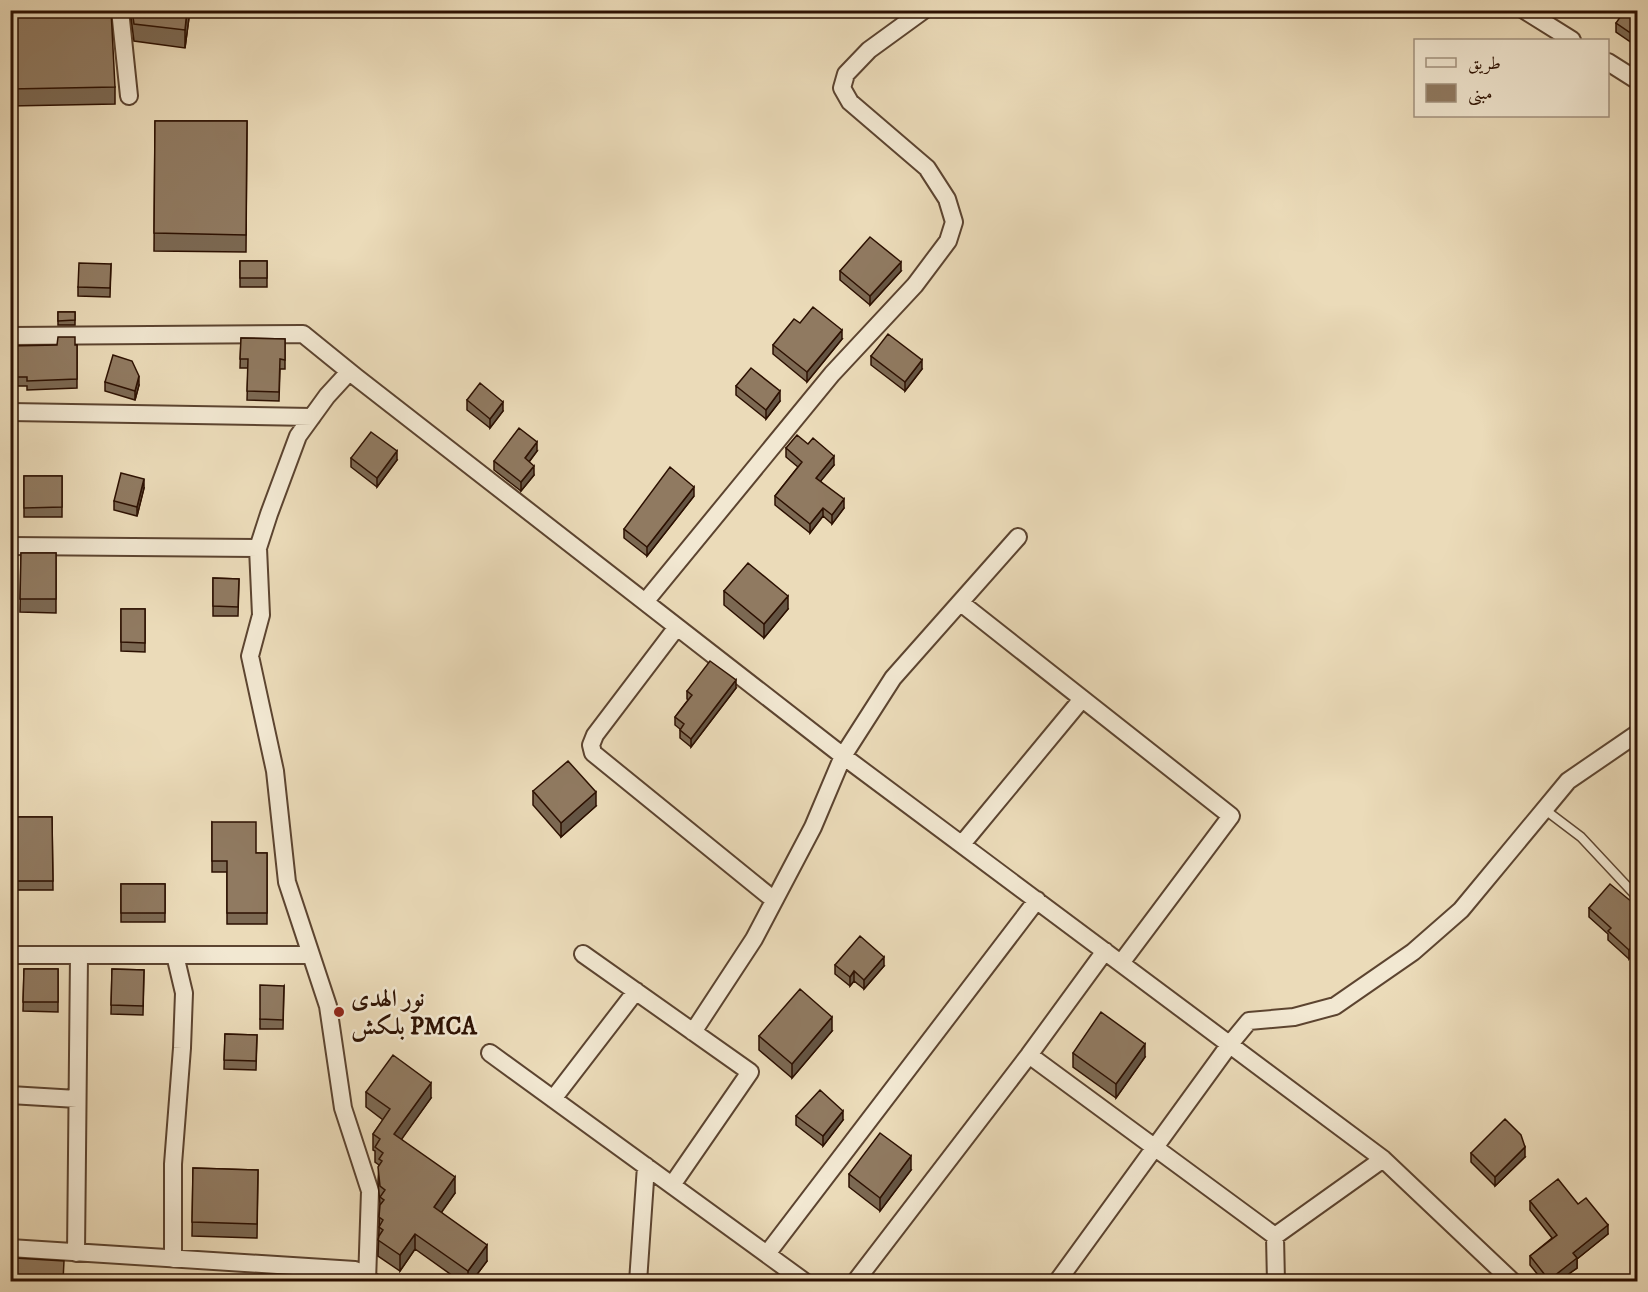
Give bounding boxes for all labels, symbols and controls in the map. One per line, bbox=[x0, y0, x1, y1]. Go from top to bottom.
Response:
legend bbox=[1414, 39, 1609, 117]
text: طريق bbox=[1468, 53, 1501, 75]
text: مبنى bbox=[1468, 83, 1493, 106]
place label: نور الهدى بلكش PMCA bbox=[351, 984, 478, 1042]
marker: نور الهدى بلكش PMCA bbox=[332, 1005, 346, 1019]

